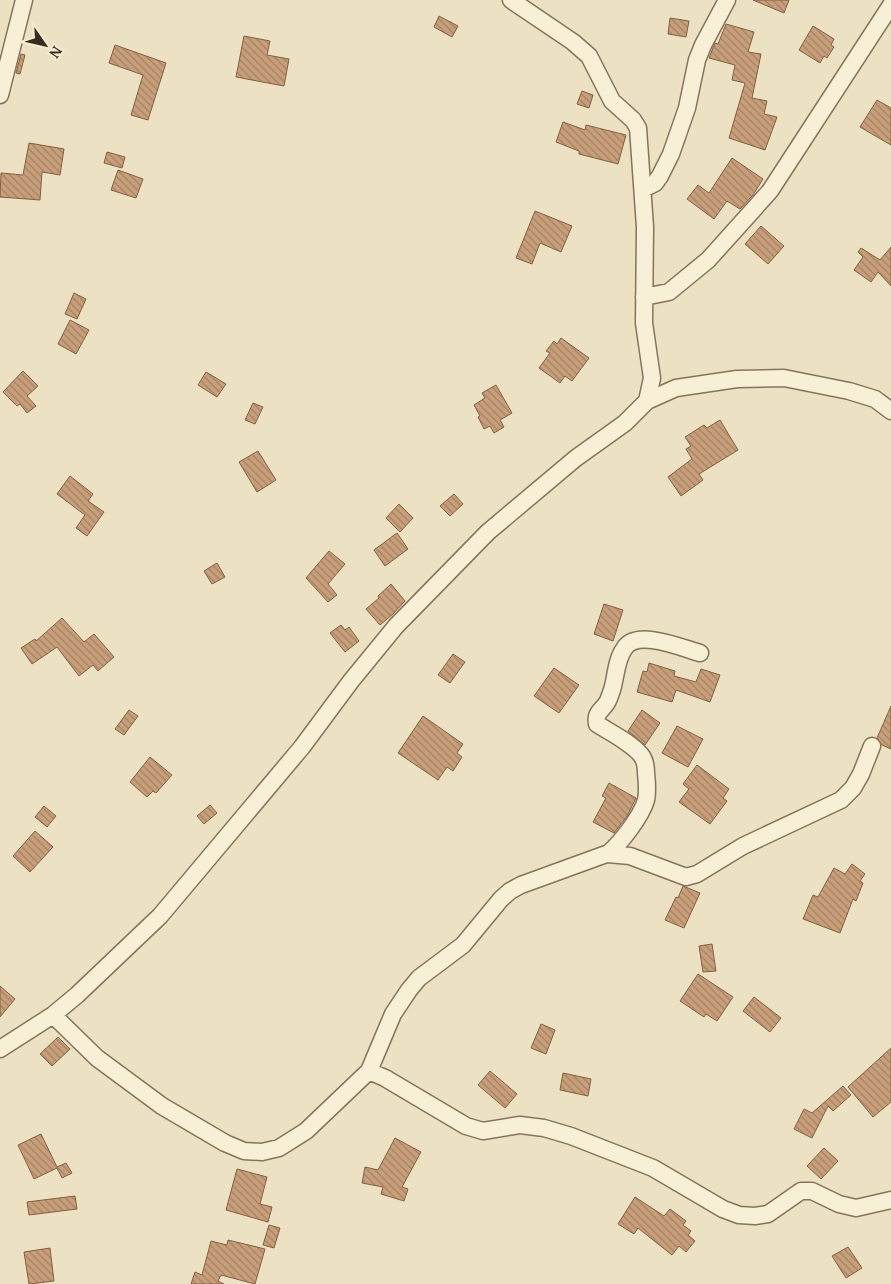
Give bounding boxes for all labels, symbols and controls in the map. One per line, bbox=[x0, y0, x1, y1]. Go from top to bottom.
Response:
north arrow bbox=[20, 20, 70, 70]
text: N bbox=[45, 43, 67, 63]

